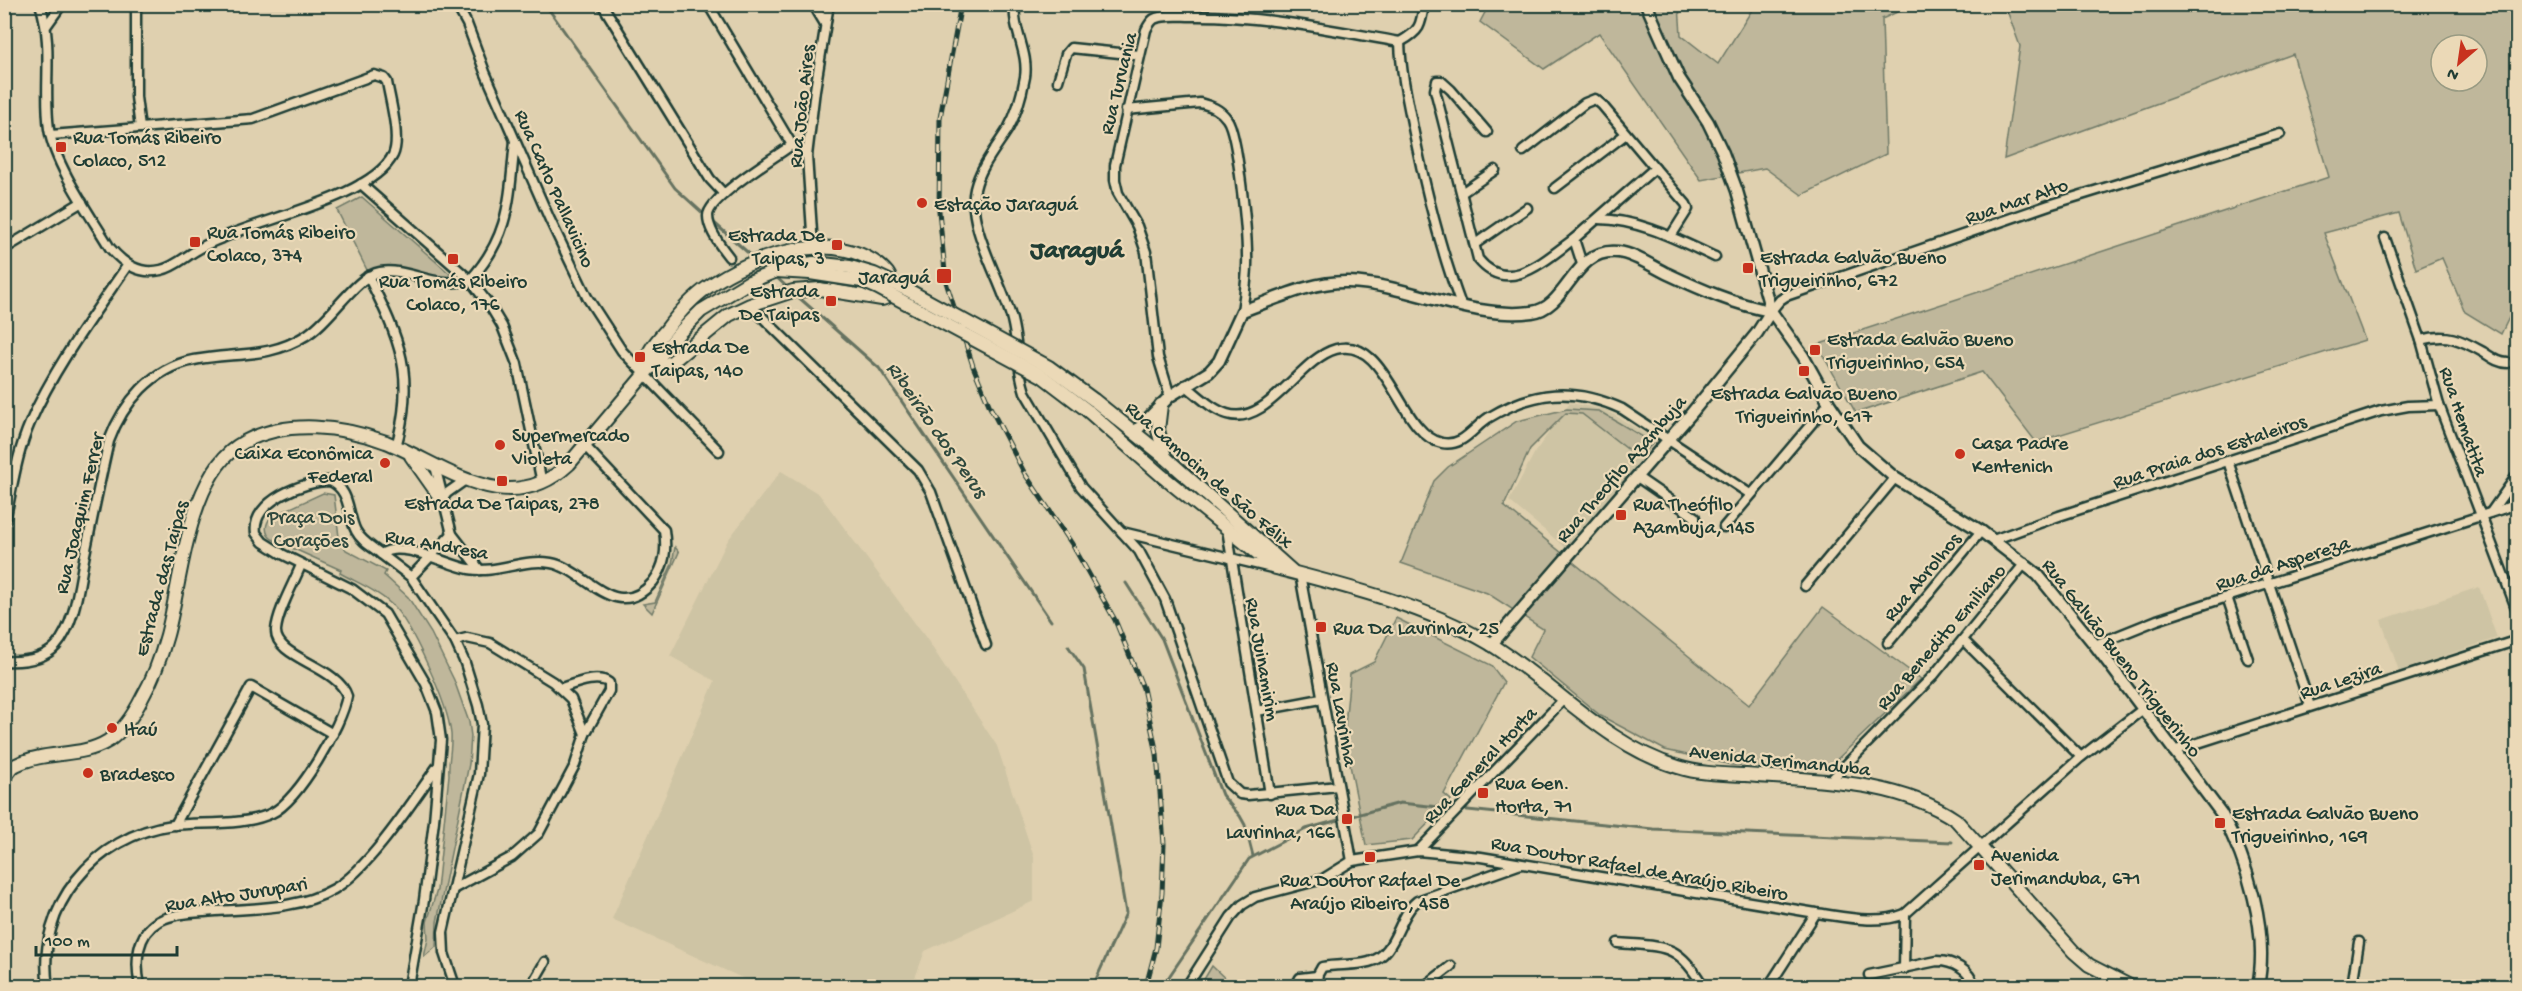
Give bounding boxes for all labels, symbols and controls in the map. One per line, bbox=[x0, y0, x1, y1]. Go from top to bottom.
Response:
street label: Rua Turvania bbox=[1097, 29, 1144, 137]
north arrow bbox=[2429, 33, 2489, 93]
street label: Rua João Aires bbox=[786, 43, 821, 169]
text: N bbox=[2444, 62, 2463, 84]
street label: Rua Carlo Pallavicino bbox=[508, 107, 598, 272]
place label: Rua Tomás Ribeiro Colaco, 512 bbox=[73, 128, 222, 174]
marker: Rua Tomás Ribeiro Colaco, 512 bbox=[54, 140, 68, 154]
street label: Rua Mar Alto bbox=[1963, 175, 2072, 232]
place label: Estação Jaraguá bbox=[934, 195, 1079, 218]
marker: Estação Jaraguá bbox=[915, 196, 929, 210]
place label: Rua Tomás Ribeiro Colaco, 374 bbox=[207, 223, 356, 269]
place label: Estrada De Taipas, 3 bbox=[728, 226, 826, 272]
marker: Rua Tomás Ribeiro Colaco, 374 bbox=[188, 235, 202, 249]
district label: Jaraguá bbox=[1029, 237, 1125, 268]
marker: Estrada De Taipas, 3 bbox=[830, 238, 844, 252]
place label: Estrada Galvão Bueno Trigueirinho, 672 bbox=[1759, 248, 1947, 294]
marker: Rua Tomás Ribeiro Colaco, 176 bbox=[446, 252, 460, 266]
marker: Estrada Galvão Bueno Trigueirinho, 672 bbox=[1741, 261, 1755, 275]
marker: Jaraguá bbox=[935, 267, 953, 285]
place label: Jaraguá bbox=[858, 268, 931, 291]
place label: Rua Tomás Ribeiro Colaco, 176 bbox=[379, 272, 527, 318]
place label: Estrada De Taipas bbox=[737, 282, 820, 328]
marker: Estrada De Taipas bbox=[824, 294, 838, 308]
place label: Estrada Galvão Bueno Trigueirinho, 654 bbox=[1826, 330, 2014, 376]
place label: Estrada De Taipas, 140 bbox=[651, 338, 750, 384]
marker: Estrada Galvão Bueno Trigueirinho, 654 bbox=[1808, 343, 1822, 357]
marker: Estrada De Taipas, 140 bbox=[633, 350, 647, 364]
water label: Ribeirão dos Perus bbox=[879, 358, 993, 506]
marker: Estrada Galvão Bueno Trigueirinho, 617 bbox=[1797, 364, 1811, 378]
street label: Rua Hematita bbox=[2432, 364, 2491, 481]
place label: Estrada Galvão Bueno Trigueirinho, 617 bbox=[1711, 384, 1897, 430]
street label: Rua Theofilo Azambuja bbox=[1552, 391, 1693, 549]
street label: Rua Camocim de São Félix bbox=[1119, 398, 1297, 556]
street label: Rua Praia dos Estaleiros bbox=[2110, 411, 2310, 496]
place label: Supermercado Violeta bbox=[511, 426, 630, 472]
street label: Rua Joaquim Ferrer bbox=[52, 429, 112, 597]
place label: Casa Padre Kentenich bbox=[1972, 434, 2069, 480]
marker: Supermercado Violeta bbox=[493, 438, 507, 452]
place label: Caixa Econômica Federal bbox=[234, 444, 374, 490]
marker: Casa Padre Kentenich bbox=[1953, 447, 1967, 461]
marker: Caixa Econômica Federal bbox=[378, 456, 392, 470]
marker: Estrada De Taipas, 278 bbox=[495, 474, 509, 488]
place label: Estrada De Taipas, 278 bbox=[404, 494, 600, 517]
place label: Rua Theófilo Azambuja, 145 bbox=[1633, 495, 1755, 541]
street label: Estrada das Taipas bbox=[132, 498, 195, 659]
park label: Praça Dois Corações bbox=[267, 508, 355, 554]
marker: Rua Theófilo Azambuja, 145 bbox=[1614, 508, 1628, 522]
street label: Rua Andresa bbox=[383, 526, 491, 567]
street label: Rua Abrolhos bbox=[1880, 529, 1968, 627]
street label: Rua da Aspereza bbox=[2213, 532, 2354, 598]
street label: Rua Galvão Bueno Triguerinho bbox=[2036, 555, 2205, 763]
street label: Rua Benedito Emiliano bbox=[1873, 561, 2012, 716]
street label: Rua Juinamirim bbox=[1238, 596, 1283, 723]
place label: Rua Da Lavrinha, 25 bbox=[1333, 619, 1499, 642]
marker: Rua Da Lavrinha, 25 bbox=[1314, 620, 1328, 634]
street label: Rua Lezira bbox=[2297, 658, 2386, 706]
street label: Rua Lavrinha bbox=[1319, 661, 1360, 770]
street label: Rua General Horta bbox=[1420, 702, 1544, 830]
place label: Itaú bbox=[124, 720, 158, 743]
marker: Itaú bbox=[105, 721, 119, 735]
street label: Avenida Jerimanduba bbox=[1688, 742, 1872, 784]
place label: Bradesco bbox=[99, 765, 175, 788]
marker: Bradesco bbox=[81, 766, 95, 780]
place label: Rua Gen. Horta, 71 bbox=[1495, 774, 1573, 820]
marker: Rua Gen. Horta, 71 bbox=[1476, 786, 1490, 800]
place label: Rua Da Lavrinha, 166 bbox=[1226, 800, 1336, 846]
place label: Estrada Galvão Bueno Trigueirinho, 169 bbox=[2231, 804, 2419, 850]
marker: Rua Da Lavrinha, 166 bbox=[1340, 812, 1354, 826]
marker: Estrada Galvão Bueno Trigueirinho, 169 bbox=[2213, 816, 2227, 830]
street label: Rua Doutor Rafael de Araújo Ribeiro bbox=[1489, 833, 1790, 908]
place label: Avenida Jerimanduba, 671 bbox=[1991, 846, 2141, 892]
marker: Rua Doutor Rafael De Araújo Ribeiro, 458 bbox=[1363, 850, 1377, 864]
marker: Avenida Jerimanduba, 671 bbox=[1972, 858, 1986, 872]
place label: Rua Doutor Rafael De Araújo Ribeiro, 458 bbox=[1280, 871, 1461, 917]
street label: Rua Alto Jurupari bbox=[164, 874, 309, 919]
scale bar bbox=[36, 919, 177, 957]
text: 100 m bbox=[44, 932, 90, 953]

